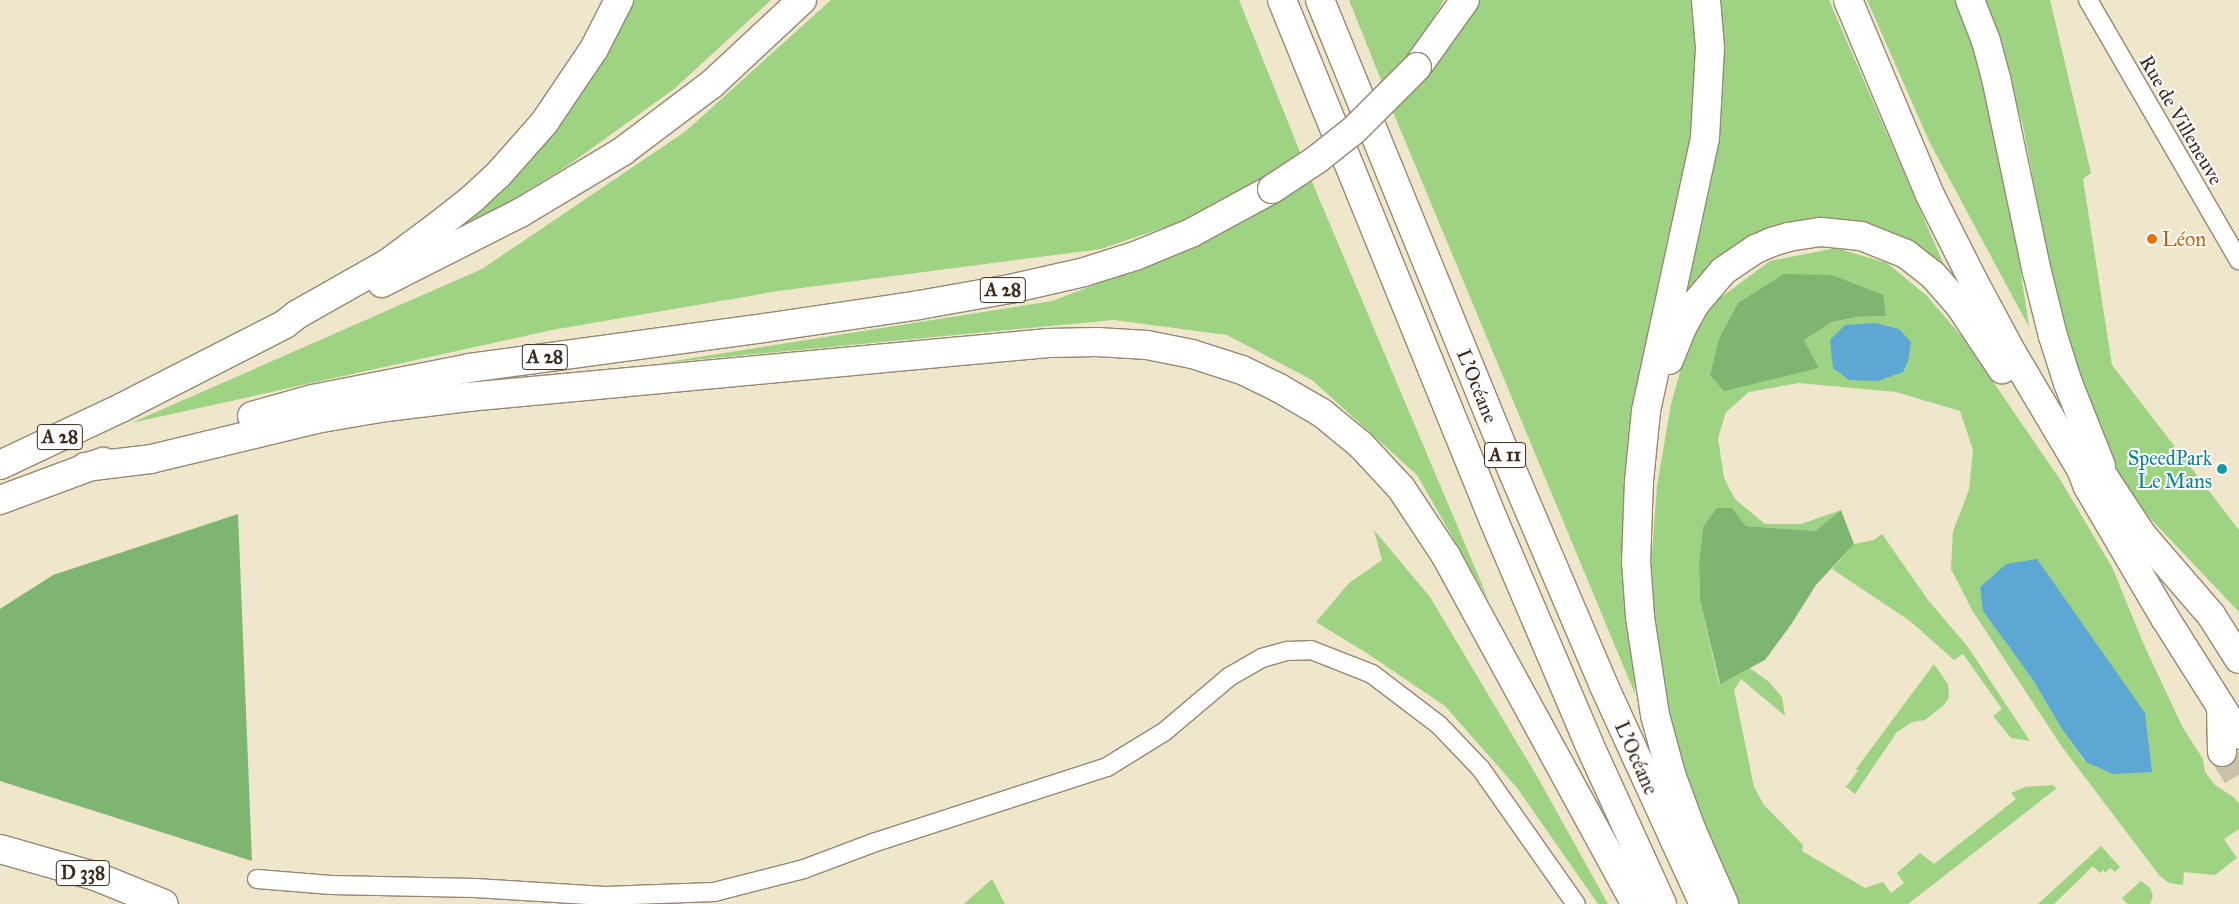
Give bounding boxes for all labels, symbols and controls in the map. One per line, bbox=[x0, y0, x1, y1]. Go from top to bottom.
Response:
street label: Rue de Villeneuve bbox=[2134, 51, 2228, 189]
place label: Léon bbox=[2162, 227, 2206, 251]
marker: Léon bbox=[2146, 233, 2158, 245]
road number: A 28 bbox=[979, 274, 1027, 306]
road number: A 28 bbox=[521, 341, 569, 374]
street label: L’Océane bbox=[1451, 345, 1503, 427]
road number: A 28 bbox=[36, 421, 84, 454]
road number: A 11 bbox=[1484, 438, 1526, 472]
place label: SpeedPark Le Mans bbox=[2128, 446, 2212, 493]
marker: SpeedPark Le Mans bbox=[2216, 463, 2228, 475]
street label: L’Océane bbox=[1609, 718, 1663, 798]
road number: D 338 bbox=[56, 856, 110, 890]

